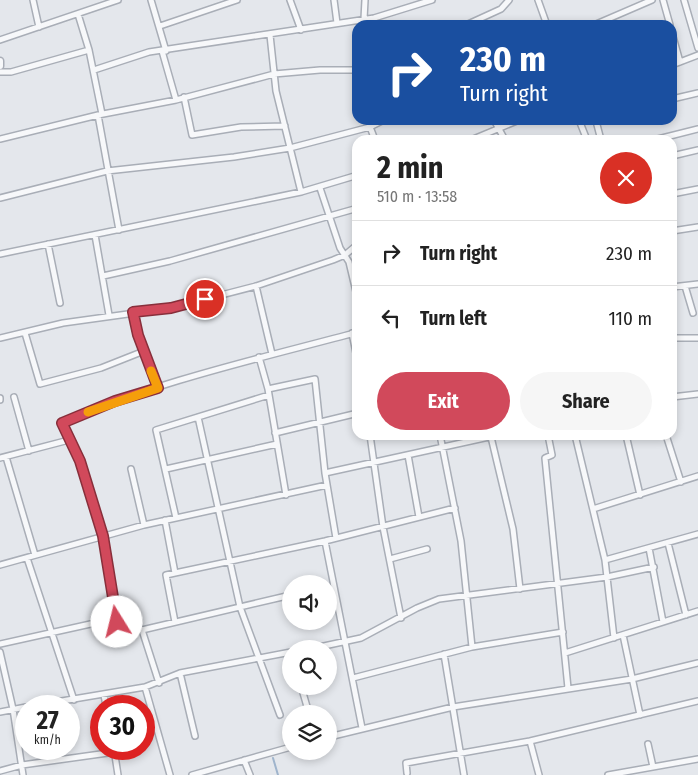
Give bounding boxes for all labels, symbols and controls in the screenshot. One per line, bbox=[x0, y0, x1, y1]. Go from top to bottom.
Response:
text: 230 m bbox=[460, 38, 546, 80]
icon: right bbox=[377, 40, 442, 105]
text: Turn right bbox=[460, 80, 548, 107]
text: 2 min bbox=[377, 150, 444, 186]
button: close bbox=[600, 152, 652, 204]
text: 510 m · 13:58 bbox=[377, 187, 457, 206]
icon: right bbox=[377, 239, 405, 267]
text: Turn right bbox=[420, 242, 497, 265]
text: 230 m bbox=[606, 242, 652, 265]
pin bbox=[184, 278, 226, 320]
icon: arrive bbox=[191, 285, 219, 313]
icon: left bbox=[377, 304, 405, 332]
text: Turn left bbox=[420, 307, 487, 330]
text: 110 m bbox=[608, 307, 652, 330]
button: Exit bbox=[377, 372, 510, 430]
button: Share bbox=[520, 372, 652, 430]
map controls bbox=[282, 575, 337, 760]
button: sound bbox=[282, 575, 337, 630]
position arrow bbox=[90, 595, 142, 647]
button: search bbox=[282, 640, 337, 695]
speed limit sign: 30 bbox=[90, 695, 155, 760]
button: layers bbox=[282, 705, 337, 760]
text: 27 bbox=[36, 706, 59, 736]
text: km/h bbox=[34, 733, 61, 747]

